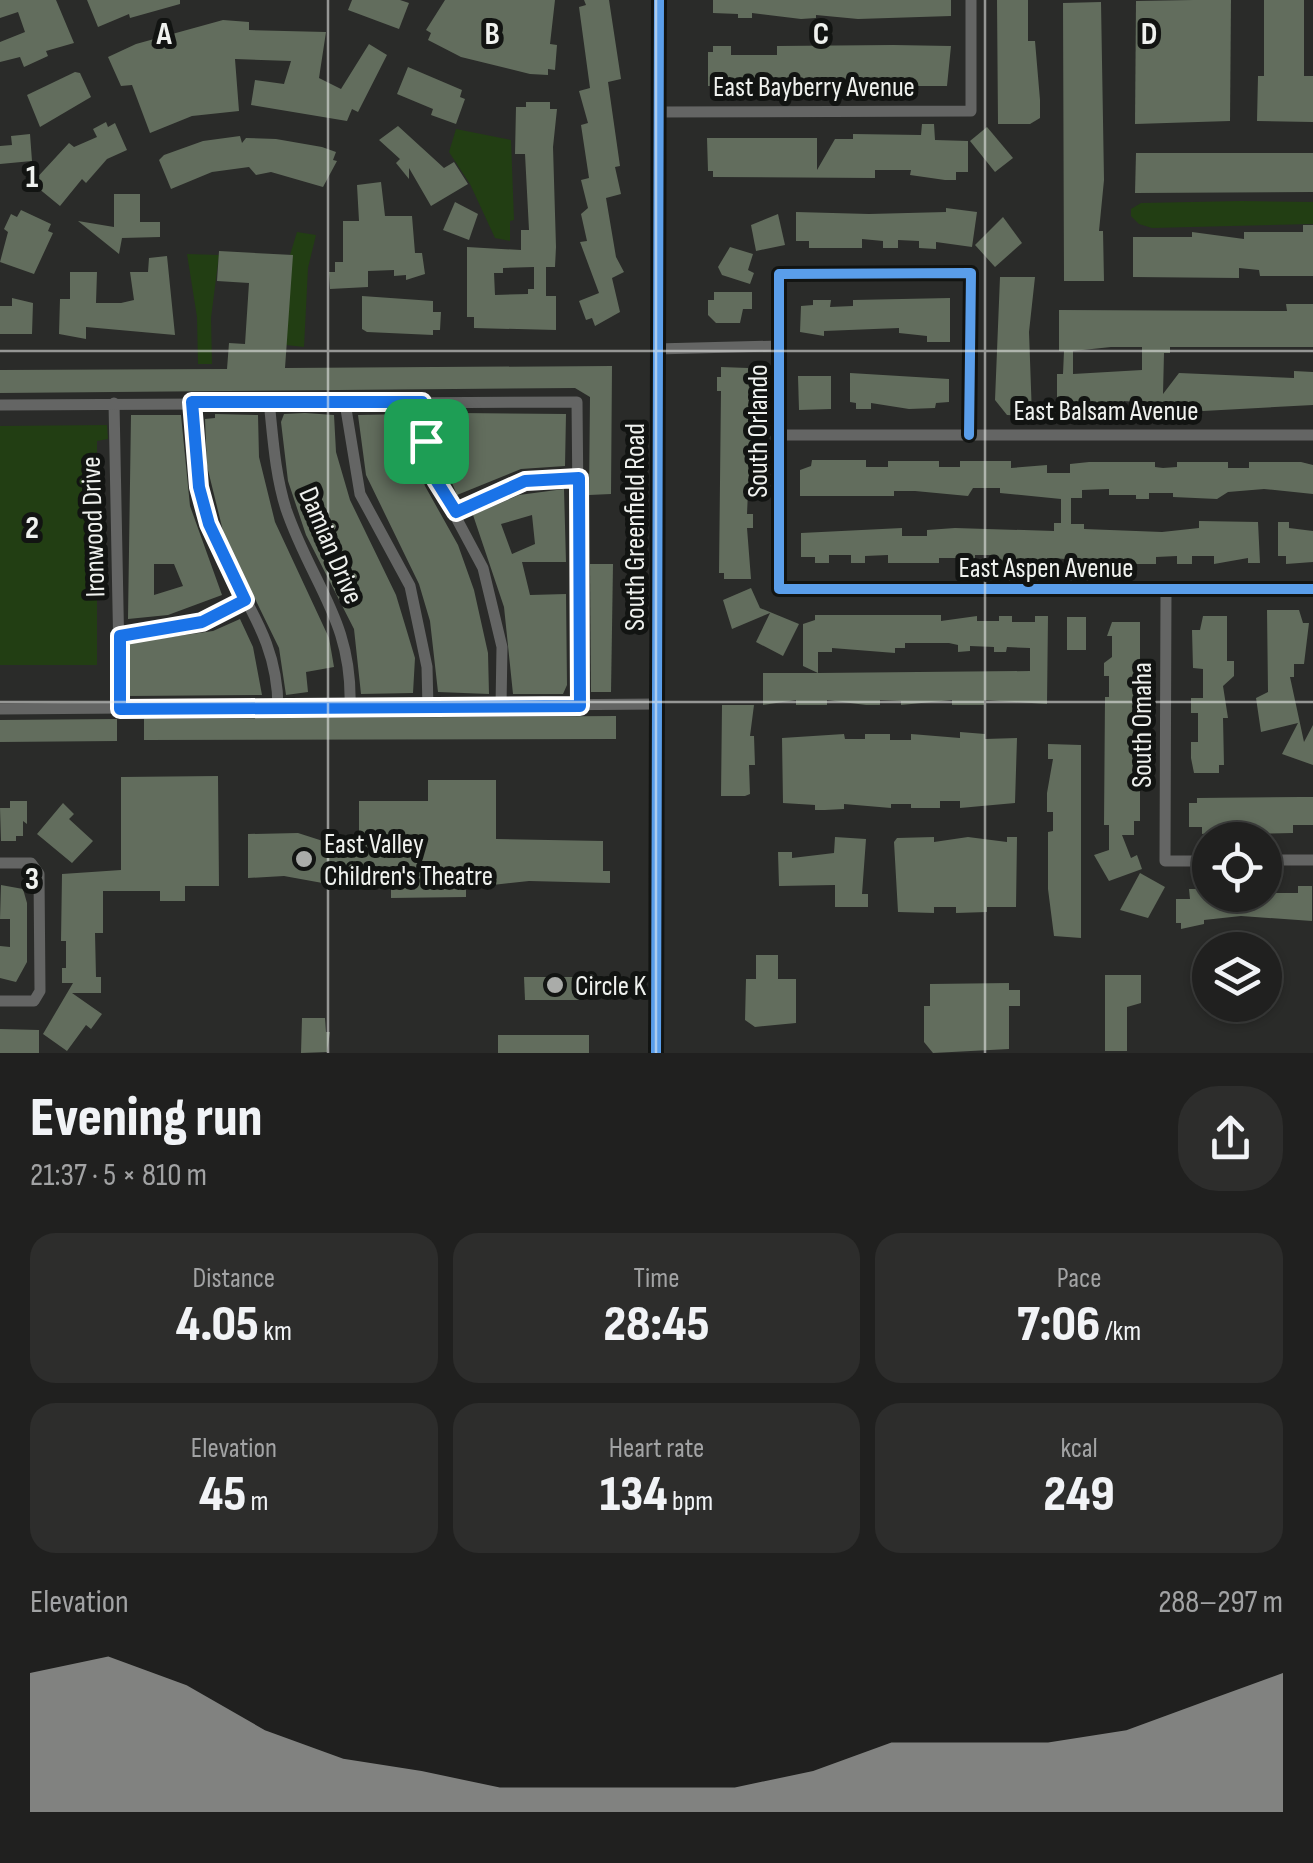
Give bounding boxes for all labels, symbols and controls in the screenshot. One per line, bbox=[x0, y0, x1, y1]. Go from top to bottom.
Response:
text: A bbox=[155, 15, 172, 54]
text: B bbox=[484, 15, 500, 54]
text: C bbox=[813, 15, 829, 54]
text: D bbox=[1141, 15, 1157, 54]
street label: East Bayberry Avenue bbox=[713, 71, 915, 104]
text: 1 bbox=[26, 158, 39, 197]
street label: South Orlando bbox=[742, 364, 775, 498]
street label: East Balsam Avenue bbox=[1013, 395, 1199, 428]
pin bbox=[384, 399, 469, 484]
icon: arrive bbox=[399, 414, 454, 469]
street label: South Greenfield Road bbox=[619, 423, 652, 631]
street label: Ironwood Drive bbox=[75, 456, 112, 598]
street label: Damian Drive bbox=[291, 482, 370, 609]
text: 2 bbox=[25, 509, 39, 548]
street label: East Aspen Avenue bbox=[959, 552, 1133, 585]
street label: South Omaha bbox=[1126, 662, 1159, 788]
map controls bbox=[1192, 822, 1282, 1022]
button: locate bbox=[1192, 822, 1282, 912]
place label: East Valley Children's Theatre bbox=[324, 828, 493, 893]
marker: East Valley Children's Theatre bbox=[293, 848, 315, 870]
text: 3 bbox=[25, 860, 39, 899]
button: layers bbox=[1192, 932, 1282, 1022]
place label: Circle K bbox=[575, 970, 646, 1003]
marker: Circle K bbox=[544, 974, 566, 996]
text: Evening run bbox=[30, 1085, 263, 1152]
button: share bbox=[1178, 1086, 1283, 1191]
text: 21:37 · 5 × 810 m bbox=[30, 1156, 207, 1195]
text: Distance bbox=[193, 1262, 275, 1295]
text: Time bbox=[634, 1262, 679, 1295]
text: Pace bbox=[1057, 1262, 1101, 1295]
text: 4.05 bbox=[176, 1295, 259, 1355]
text: 28:45 bbox=[604, 1295, 709, 1355]
text: 7:06 bbox=[1017, 1295, 1100, 1355]
text: km bbox=[259, 1315, 292, 1348]
text: /km bbox=[1100, 1315, 1141, 1348]
text: Elevation bbox=[191, 1432, 277, 1465]
text: Heart rate bbox=[609, 1432, 704, 1465]
text: kcal bbox=[1061, 1432, 1098, 1465]
text: 45 bbox=[199, 1465, 246, 1525]
text: 134 bbox=[600, 1465, 668, 1525]
text: 249 bbox=[1044, 1465, 1115, 1525]
text: m bbox=[246, 1485, 269, 1518]
text: bpm bbox=[668, 1485, 713, 1518]
text: Elevation bbox=[30, 1583, 129, 1622]
text: 288–297 m bbox=[1158, 1583, 1283, 1622]

